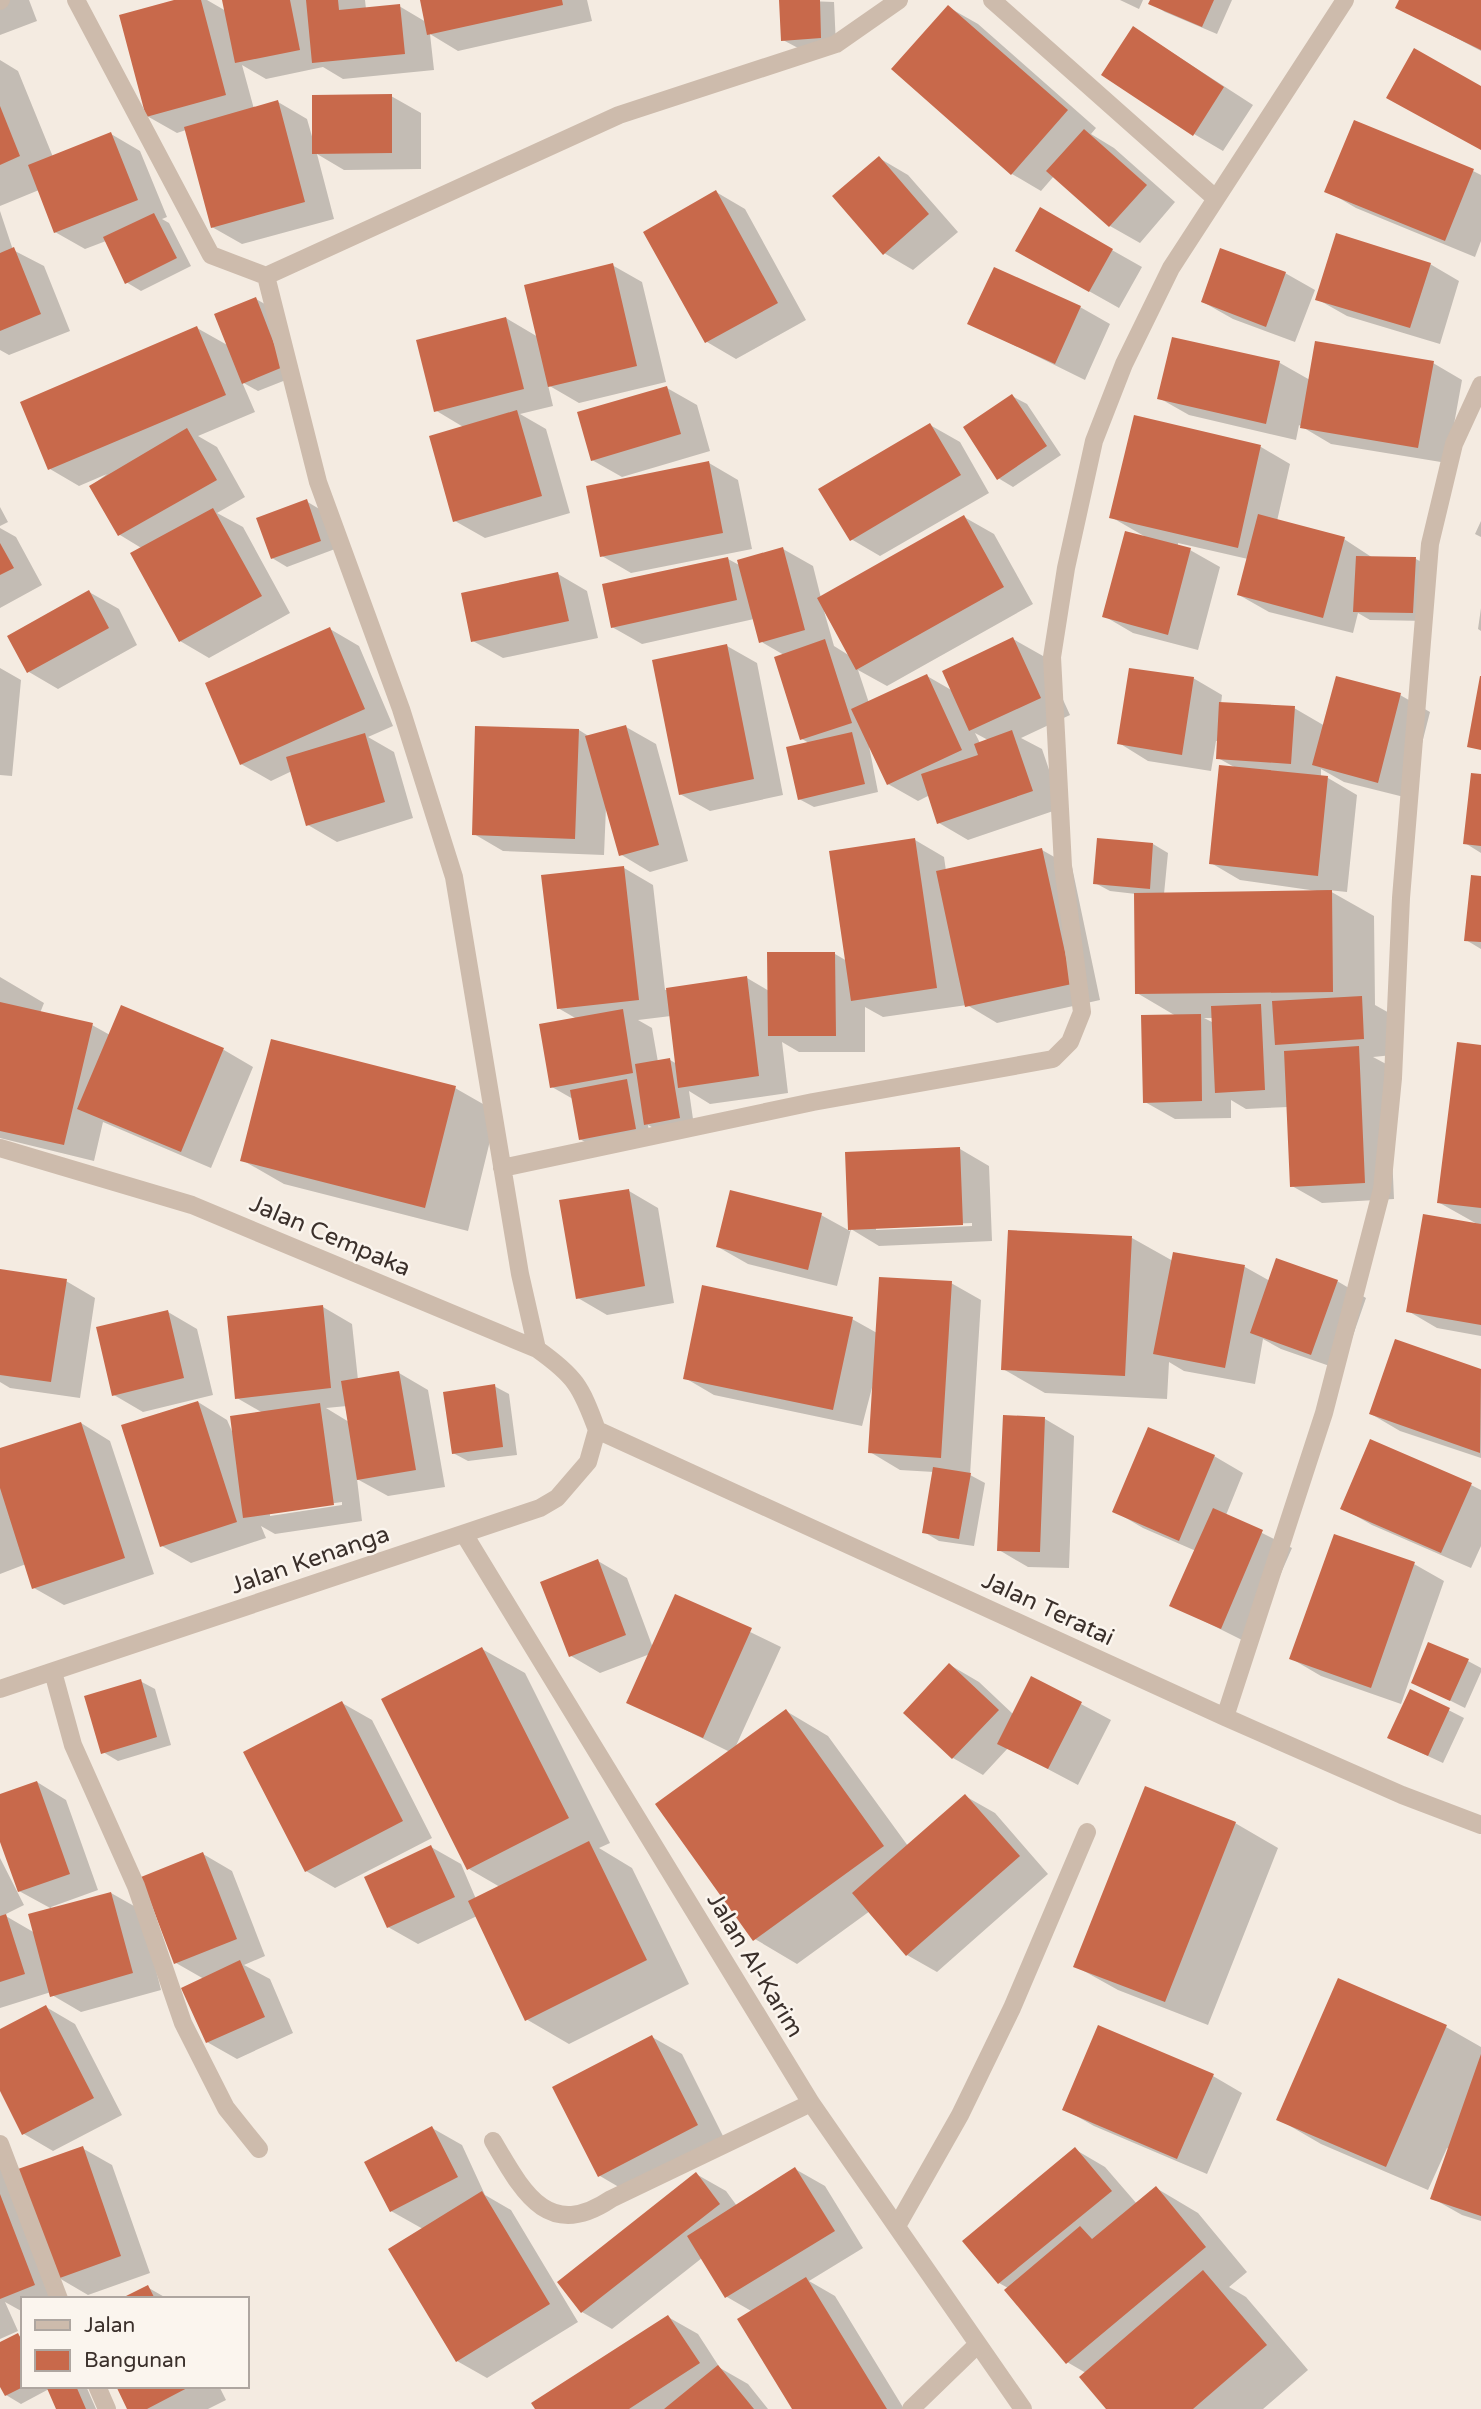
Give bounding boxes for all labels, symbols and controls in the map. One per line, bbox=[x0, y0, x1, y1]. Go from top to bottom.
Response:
street label: Jalan Cempaka bbox=[245, 1189, 415, 1283]
street label: Jalan Kenanga bbox=[227, 1519, 393, 1601]
street label: Jalan Teratai bbox=[977, 1566, 1119, 1652]
street label: Jalan Al-Karim bbox=[700, 1887, 810, 2043]
legend bbox=[21, 2297, 248, 2388]
text: Jalan bbox=[84, 2313, 135, 2338]
text: Bangunan bbox=[84, 2348, 187, 2373]

